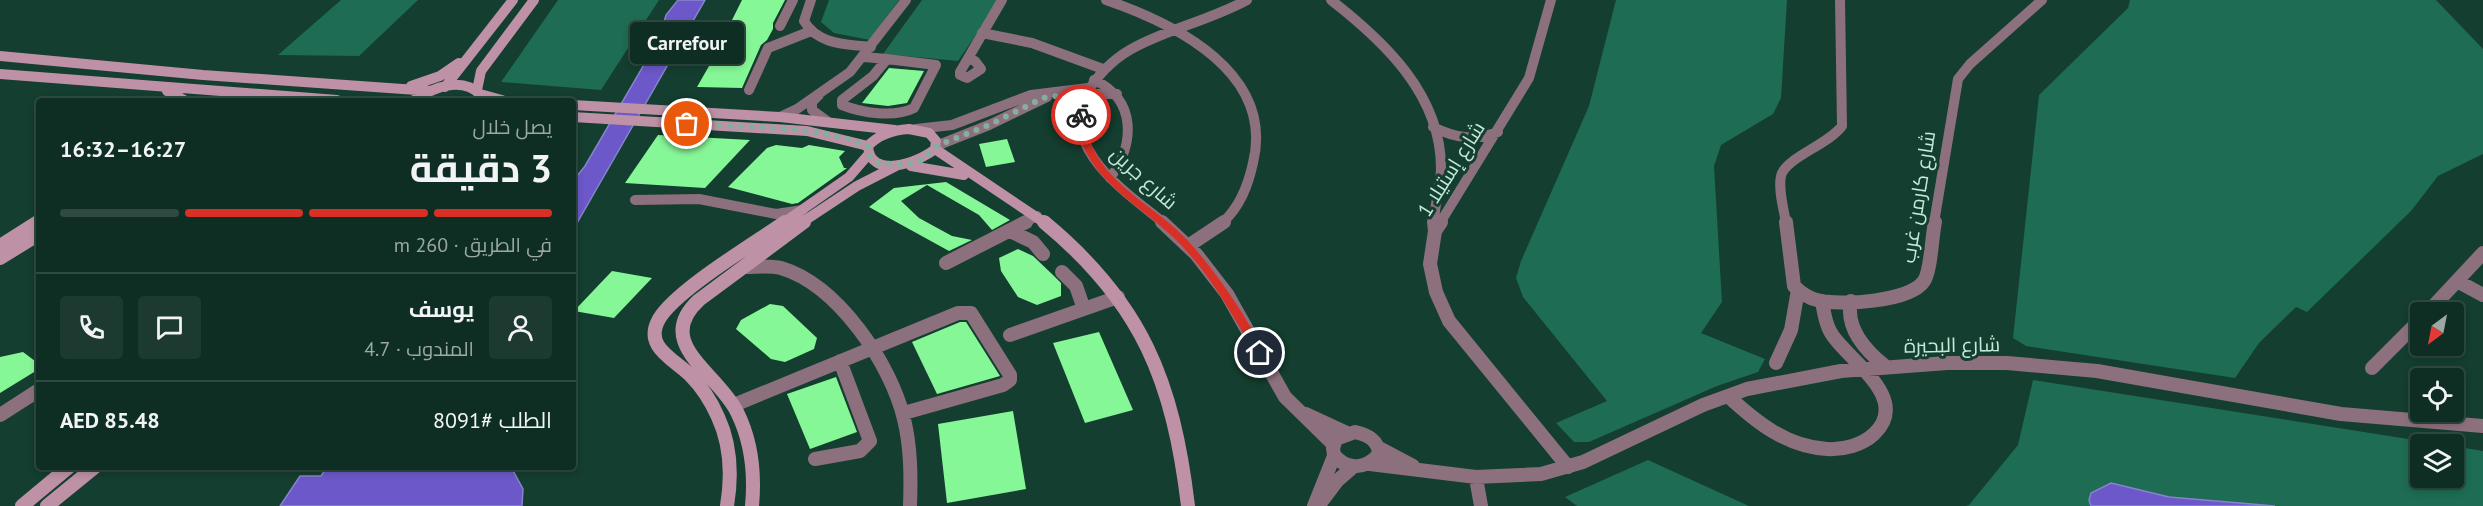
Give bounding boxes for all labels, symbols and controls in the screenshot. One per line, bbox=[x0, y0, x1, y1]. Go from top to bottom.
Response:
callout: Carrefour bbox=[630, 22, 744, 64]
text: Carrefour bbox=[647, 30, 727, 56]
courier bbox=[1051, 85, 1111, 145]
pin bbox=[661, 98, 712, 149]
icon: bike bbox=[1065, 99, 1098, 132]
icon: bag bbox=[670, 107, 703, 140]
text: يصل خلال bbox=[472, 114, 552, 140]
street label: شارع إستيلا 1 bbox=[1412, 117, 1491, 222]
street label: شارع كارمن غرب bbox=[1895, 129, 1942, 265]
text: 16:27–16:32 bbox=[60, 135, 186, 163]
street label: شارع جرين bbox=[1104, 141, 1183, 216]
text: 3 دقيقة bbox=[410, 142, 552, 193]
text: في الطريق · 260 m bbox=[394, 232, 552, 258]
text: يوسف bbox=[409, 295, 474, 323]
button: phone bbox=[60, 296, 123, 359]
button: chat bbox=[138, 296, 201, 359]
button: person bbox=[489, 296, 552, 359]
north arrow bbox=[2410, 302, 2464, 356]
map controls bbox=[2410, 302, 2464, 488]
pin bbox=[1234, 327, 1285, 378]
street label: شارع البحيرة bbox=[1904, 331, 2000, 360]
text: المندوب · 4.7 bbox=[364, 336, 474, 362]
icon: home bbox=[1243, 336, 1276, 369]
button: locate bbox=[2410, 368, 2464, 422]
text: AED 85.48 bbox=[60, 406, 160, 434]
text: الطلب #8091 bbox=[433, 406, 552, 434]
button: layers bbox=[2410, 434, 2464, 488]

